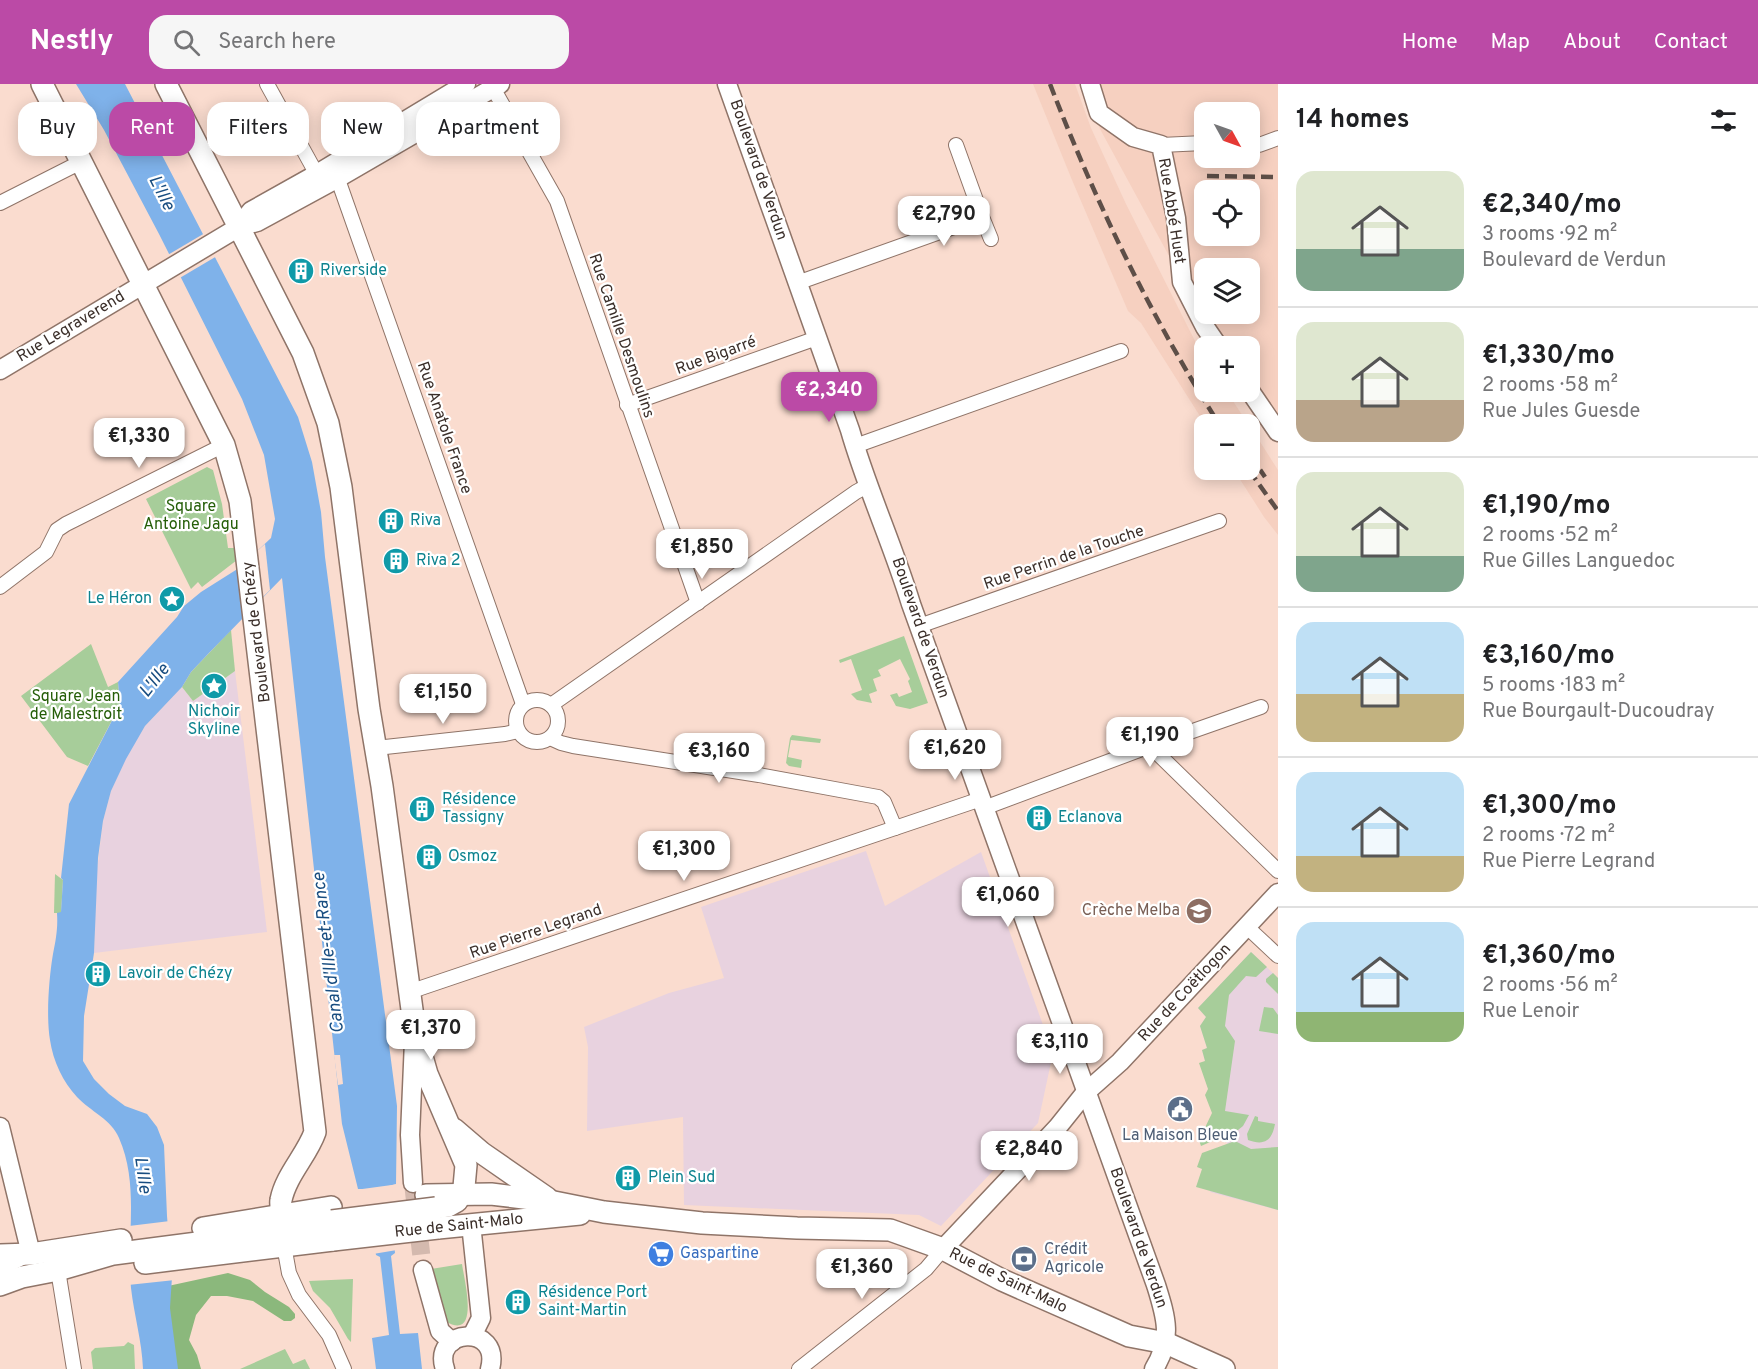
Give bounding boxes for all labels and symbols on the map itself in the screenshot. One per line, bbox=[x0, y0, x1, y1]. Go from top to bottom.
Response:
street label: Boulevard de Verdun bbox=[725, 97, 791, 243]
north arrow bbox=[1194, 102, 1260, 168]
street label: Rue Abbé Huet bbox=[1153, 157, 1189, 265]
water label: L'Ille bbox=[142, 171, 180, 215]
pin: €2,790 bbox=[895, 196, 993, 247]
street label: Rue Camille Desmoulins bbox=[584, 251, 658, 421]
building icon: Riverside bbox=[286, 256, 316, 286]
place label: Riverside bbox=[320, 261, 387, 281]
street label: Rue Legraverend bbox=[13, 287, 129, 367]
street label: Rue Bigarré bbox=[673, 332, 759, 380]
street label: Rue Anatole France bbox=[412, 359, 476, 497]
pin: €2,340 bbox=[780, 372, 878, 423]
pin: €1,330 bbox=[90, 418, 188, 469]
park label: Square Antoine Jagu bbox=[143, 497, 239, 535]
building icon: Riva bbox=[376, 506, 406, 536]
place label: Riva bbox=[410, 511, 441, 531]
street label: Rue Perrin de la Touche bbox=[981, 521, 1147, 595]
pin: €1,850 bbox=[653, 529, 751, 580]
building icon: Riva 2 bbox=[381, 546, 411, 576]
place label: Riva 2 bbox=[416, 551, 461, 571]
street label: Boulevard de Verdun bbox=[887, 555, 953, 701]
street label: Boulevard de Chézy bbox=[238, 560, 276, 704]
place icon: Le Héron bbox=[157, 584, 187, 614]
place label: Le Héron bbox=[87, 589, 152, 609]
water label: L'Ille bbox=[135, 659, 176, 703]
place icon: Nichoir Skyline bbox=[199, 671, 229, 701]
pin: €1,150 bbox=[394, 674, 492, 725]
park label: Square Jean de Malestroit bbox=[30, 687, 122, 725]
place label: Nichoir Skyline bbox=[188, 702, 240, 740]
pin: €1,190 bbox=[1101, 717, 1199, 768]
pin: €1,620 bbox=[906, 730, 1004, 781]
pin: €3,160 bbox=[670, 733, 768, 784]
place label: Résidence Tassigny bbox=[442, 790, 516, 828]
building icon: Résidence Tassigny bbox=[407, 794, 437, 824]
building icon: Eclanova bbox=[1024, 803, 1054, 833]
place label: Eclanova bbox=[1058, 808, 1122, 828]
pin: €1,300 bbox=[635, 831, 733, 882]
building icon: Osmoz bbox=[414, 842, 444, 872]
place label: Osmoz bbox=[448, 847, 497, 867]
water label: Canal d'Ille-et-Rance bbox=[308, 871, 350, 1035]
pin: €1,060 bbox=[959, 877, 1057, 928]
school or university icon: Crèche Melba bbox=[1184, 896, 1214, 926]
street label: Rue Pierre Legrand bbox=[467, 900, 605, 964]
place label: Crèche Melba bbox=[1082, 901, 1180, 921]
street label: Rue de Coëtlogon bbox=[1134, 940, 1236, 1046]
building icon: Lavoir de Chézy bbox=[83, 959, 113, 989]
place label: Lavoir de Chézy bbox=[118, 964, 232, 984]
pin: €1,370 bbox=[382, 1010, 480, 1061]
pin: €3,110 bbox=[1011, 1024, 1109, 1075]
public building icon: La Maison Bleue bbox=[1165, 1094, 1195, 1124]
place label: La Maison Bleue bbox=[1122, 1126, 1238, 1146]
pin: €2,840 bbox=[980, 1131, 1078, 1182]
water label: L'Ille bbox=[128, 1155, 156, 1196]
building icon: Plein Sud bbox=[613, 1163, 643, 1193]
street label: Boulevard de Verdun bbox=[1105, 1165, 1171, 1311]
place label: Plein Sud bbox=[648, 1168, 715, 1188]
street label: Rue de Saint-Malo bbox=[394, 1209, 524, 1243]
supermarket icon: Gaspartine bbox=[646, 1239, 676, 1269]
place label: Crédit Agricole bbox=[1044, 1240, 1104, 1278]
place label: Gaspartine bbox=[680, 1244, 759, 1264]
street label: Rue de Saint-Malo bbox=[945, 1244, 1071, 1318]
bank icon: Crédit Agricole bbox=[1009, 1244, 1039, 1274]
pin: €1,360 bbox=[813, 1249, 911, 1300]
place label: Résidence Port Saint-Martin bbox=[538, 1283, 647, 1321]
building icon: Résidence Port Saint-Martin bbox=[503, 1287, 533, 1317]

